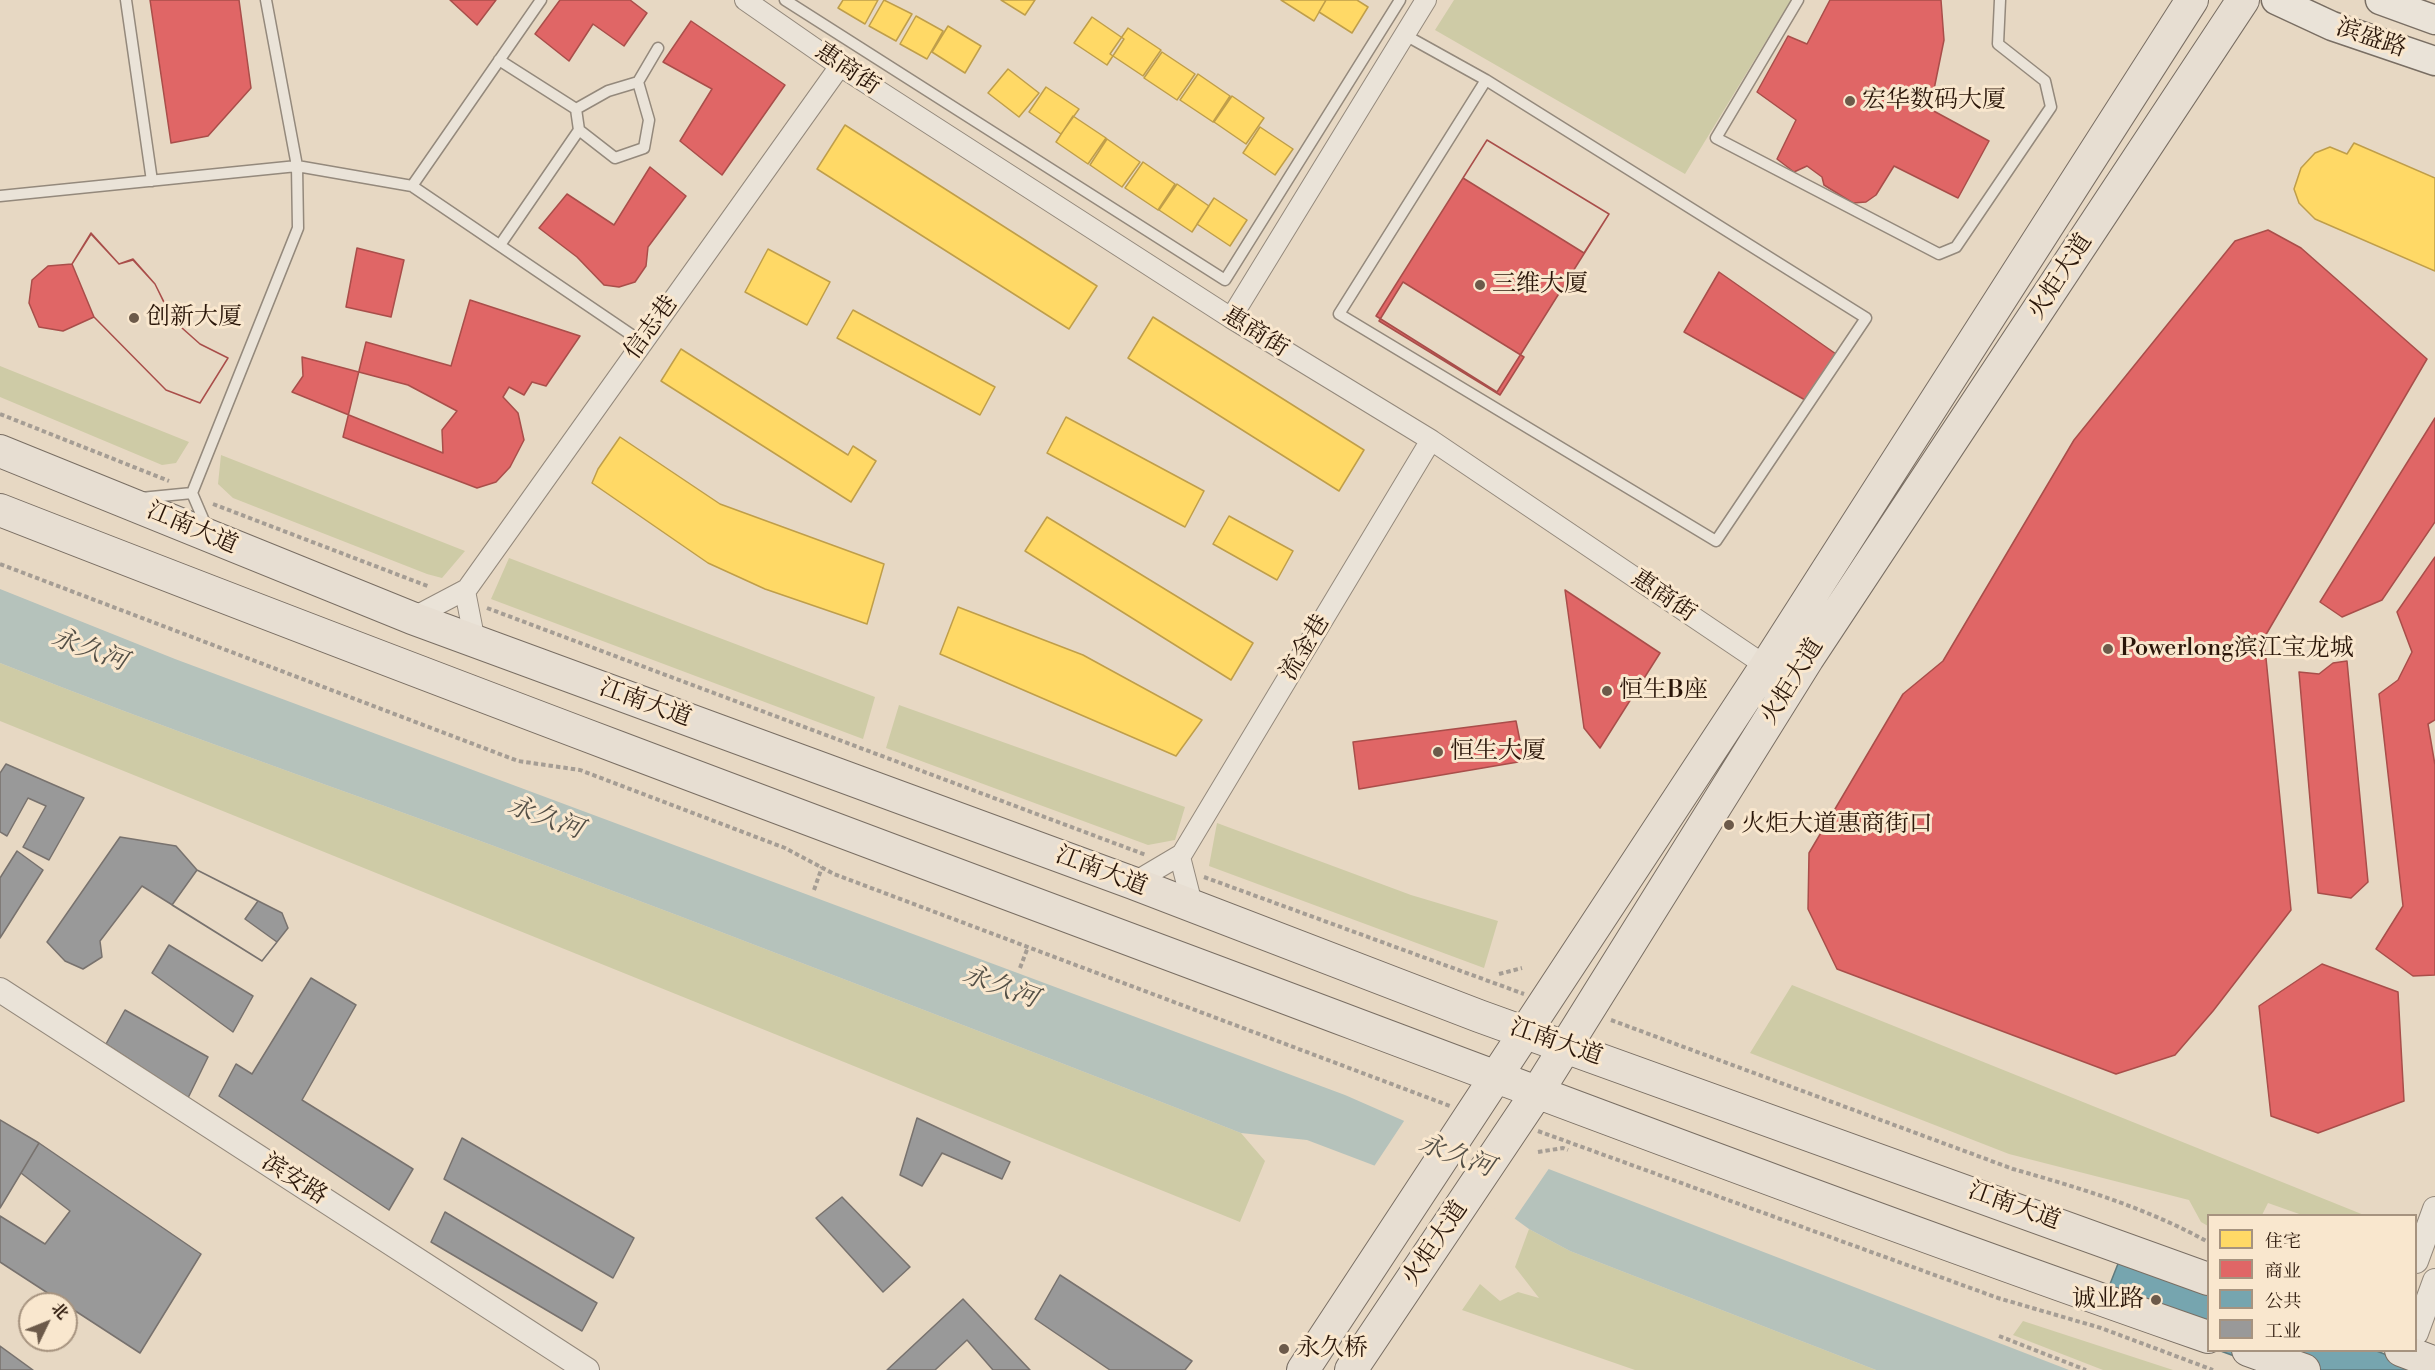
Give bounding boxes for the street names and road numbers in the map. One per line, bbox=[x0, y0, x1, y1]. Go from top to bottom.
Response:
street label: 滨盛路 bbox=[2332, 14, 2410, 64]
street label: 惠商街 bbox=[809, 38, 885, 102]
street label: 火炬大道 bbox=[2023, 229, 2099, 325]
street label: 信志巷 bbox=[619, 290, 685, 366]
street label: 惠商街 bbox=[1217, 302, 1293, 364]
street label: 江南大道 bbox=[142, 497, 242, 561]
street label: 惠商街 bbox=[1625, 565, 1701, 629]
street label: 流金巷 bbox=[1275, 610, 1337, 686]
street label: 火炬大道 bbox=[1755, 634, 1831, 730]
street label: 江南大道 bbox=[595, 674, 695, 734]
street label: 江南大道 bbox=[1051, 841, 1151, 903]
street label: 江南大道 bbox=[1506, 1014, 1606, 1072]
street label: 滨安路 bbox=[256, 1148, 332, 1212]
street label: 江南大道 bbox=[1964, 1177, 2064, 1237]
street label: 火炬大道 bbox=[1397, 1196, 1475, 1292]

